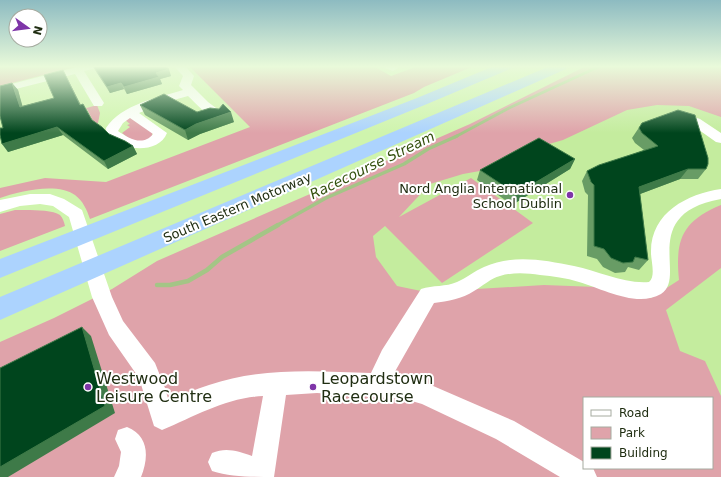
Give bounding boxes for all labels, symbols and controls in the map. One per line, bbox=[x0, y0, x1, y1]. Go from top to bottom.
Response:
north arrow bbox=[8, 8, 48, 48]
text: N bbox=[30, 24, 45, 36]
water label: Racecourse Stream bbox=[307, 128, 437, 202]
street label: South Eastern Motorway bbox=[161, 169, 314, 245]
place label: Nord Anglia International School Dublin bbox=[399, 181, 562, 211]
marker: Nord Anglia International School Dublin bbox=[565, 190, 575, 200]
place label: Westwood Leisure Centre bbox=[96, 369, 212, 406]
place label: Leopardstown Racecourse bbox=[321, 369, 433, 406]
marker: Westwood Leisure Centre bbox=[83, 382, 93, 392]
marker: Leopardstown Racecourse bbox=[308, 382, 318, 392]
legend bbox=[583, 397, 713, 469]
text: Road bbox=[619, 406, 649, 420]
text: Park bbox=[619, 426, 645, 440]
text: Building bbox=[619, 446, 668, 460]

